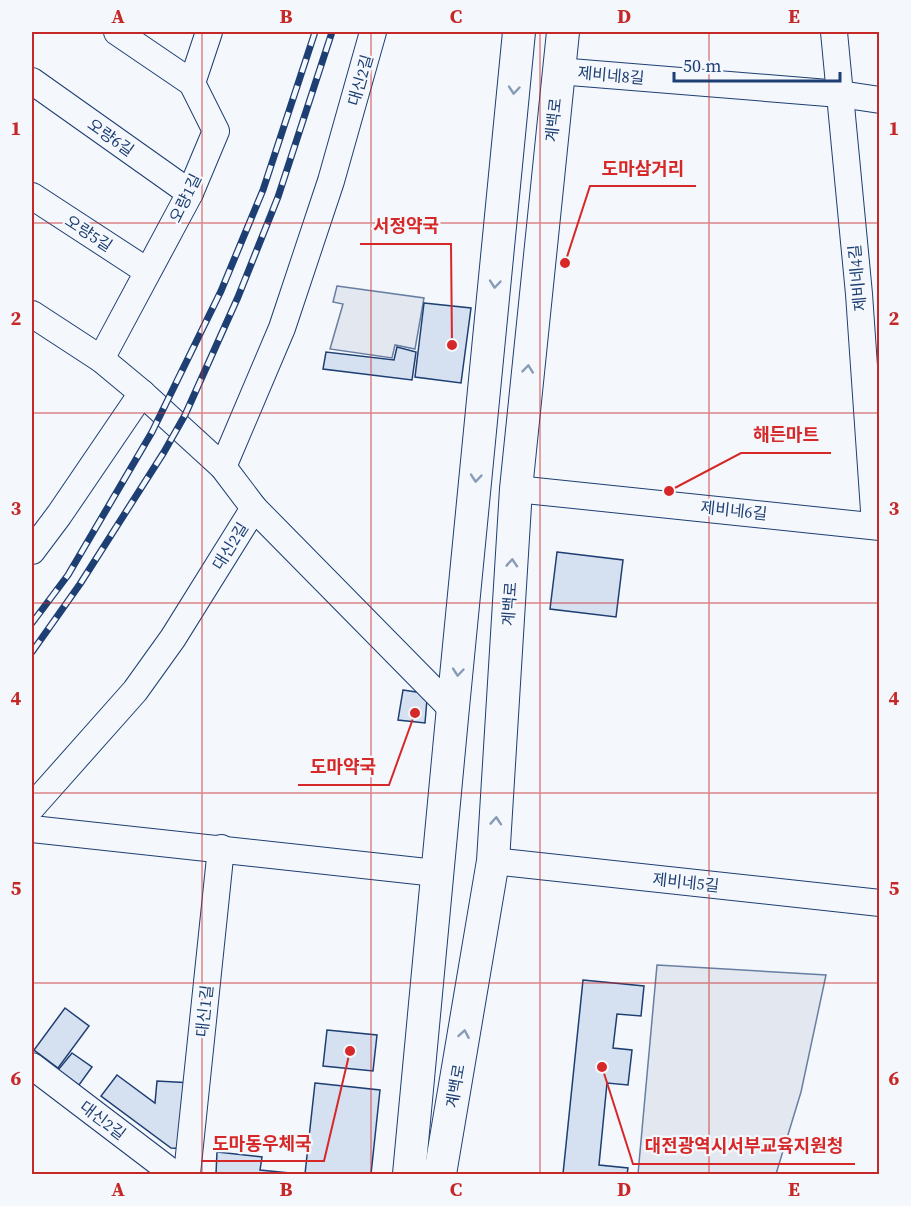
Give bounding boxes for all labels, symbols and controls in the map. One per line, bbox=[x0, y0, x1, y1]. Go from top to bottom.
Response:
text: A bbox=[111, 2, 125, 30]
text: B bbox=[279, 2, 293, 30]
text: C bbox=[450, 2, 462, 30]
text: D bbox=[617, 2, 631, 30]
text: E bbox=[788, 2, 800, 30]
scale bar bbox=[674, 45, 840, 83]
street label: 대신2길 bbox=[342, 52, 378, 108]
text: 50 m bbox=[683, 53, 721, 78]
street label: 제비네8길 bbox=[577, 61, 645, 89]
one-way arrow bbox=[508, 85, 521, 94]
street label: 계백로 bbox=[540, 97, 566, 143]
street label: 오량6길 bbox=[83, 113, 139, 161]
text: 1 bbox=[11, 114, 21, 142]
text: 1 bbox=[889, 114, 899, 142]
callout: 도마삼거리 bbox=[590, 150, 696, 186]
text: 도마삼거리 bbox=[602, 156, 684, 181]
street label: 오량1길 bbox=[164, 170, 206, 226]
callout: 서정약국 bbox=[360, 208, 451, 244]
street label: 오량5길 bbox=[61, 210, 117, 256]
text: 서정약국 bbox=[373, 213, 439, 238]
street label: 제비네4길 bbox=[843, 244, 871, 312]
one-way arrow bbox=[489, 279, 502, 288]
text: 2 bbox=[11, 304, 22, 332]
text: 2 bbox=[889, 304, 900, 332]
one-way arrow bbox=[521, 364, 534, 373]
callout: 해든마트 bbox=[741, 417, 831, 453]
text: 해든마트 bbox=[753, 422, 819, 447]
one-way arrow bbox=[470, 473, 483, 483]
text: 3 bbox=[11, 494, 22, 522]
text: 3 bbox=[889, 494, 900, 522]
street label: 제비네6길 bbox=[700, 496, 768, 524]
street label: 대신2길 bbox=[207, 518, 253, 574]
one-way arrow bbox=[505, 559, 518, 568]
street label: 계백로 bbox=[496, 581, 522, 627]
one-way arrow bbox=[452, 668, 465, 677]
text: 4 bbox=[11, 684, 22, 712]
text: 4 bbox=[889, 684, 900, 712]
callout: 도마약국 bbox=[298, 749, 389, 785]
text: 도마약국 bbox=[310, 754, 376, 779]
one-way arrow bbox=[489, 816, 502, 825]
street label: 제비네5길 bbox=[652, 868, 720, 896]
text: 5 bbox=[11, 874, 22, 902]
text: 5 bbox=[889, 874, 900, 902]
street label: 대신1길 bbox=[190, 984, 218, 1038]
one-way arrow bbox=[457, 1029, 470, 1039]
street label: 계백로 bbox=[440, 1062, 470, 1110]
text: 6 bbox=[11, 1064, 22, 1092]
text: 6 bbox=[889, 1064, 900, 1092]
street label: 대신2길 bbox=[76, 1096, 130, 1144]
callout: 도마동우체국 bbox=[201, 1125, 324, 1161]
callout: 대전광역시서부교육지원청 bbox=[633, 1128, 855, 1164]
text: 도마동우체국 bbox=[212, 1131, 312, 1156]
text: 대전광역시서부교육지원청 bbox=[645, 1133, 843, 1158]
text: A bbox=[111, 1175, 125, 1203]
text: B bbox=[279, 1175, 293, 1203]
text: C bbox=[450, 1175, 462, 1203]
text: D bbox=[617, 1175, 631, 1203]
text: E bbox=[788, 1175, 800, 1203]

